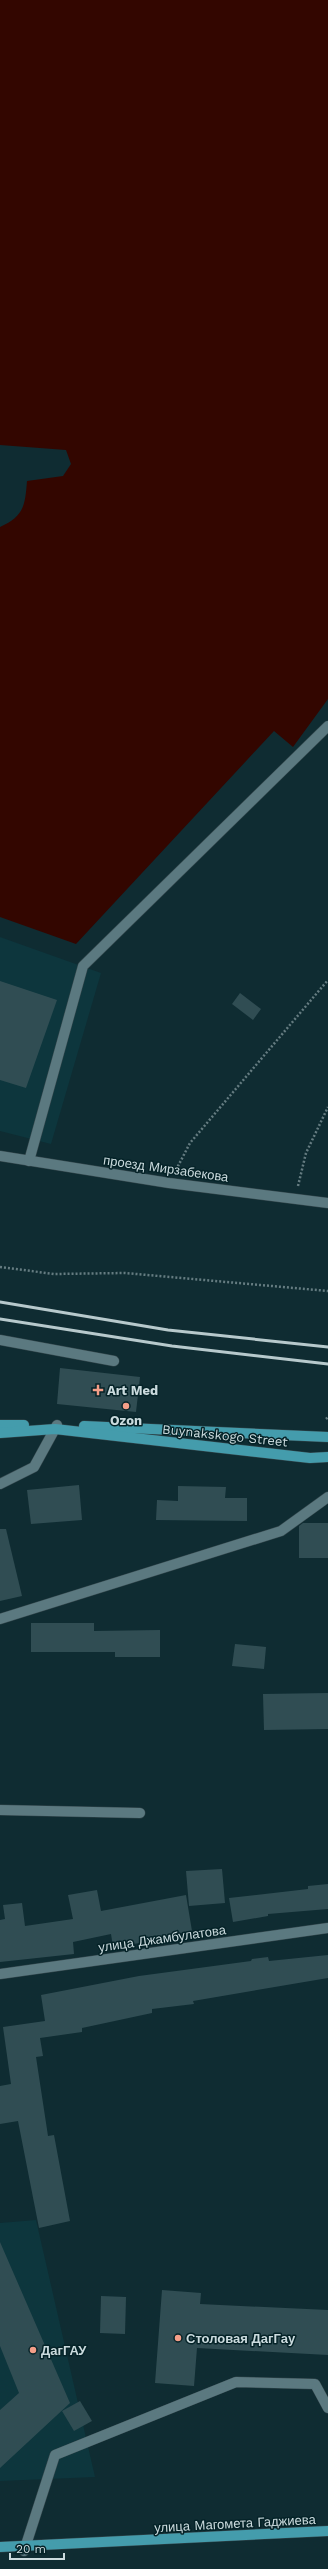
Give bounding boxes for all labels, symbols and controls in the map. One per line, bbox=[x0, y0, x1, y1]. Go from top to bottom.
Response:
street label: проезд Мирзабекова bbox=[102, 1152, 230, 1185]
place label: Art Med bbox=[107, 1383, 158, 1398]
marker: Art Med bbox=[92, 1384, 104, 1396]
marker: Ozon bbox=[121, 1401, 131, 1411]
place label: Ozon bbox=[110, 1413, 142, 1428]
street label: Buynakskogo Street bbox=[162, 1421, 289, 1450]
street label: улица Джамбулатова bbox=[97, 1922, 228, 1955]
place label: Столовая ДагГау bbox=[186, 2331, 296, 2346]
marker: Столовая ДагГау bbox=[173, 2333, 183, 2343]
place label: ДагГАУ bbox=[41, 2343, 87, 2358]
marker: ДагГАУ bbox=[28, 2345, 38, 2355]
street label: улица Магомета Гаджиева bbox=[154, 2512, 317, 2535]
scale bar bbox=[10, 2535, 64, 2561]
text: 20 m bbox=[16, 2542, 46, 2556]

